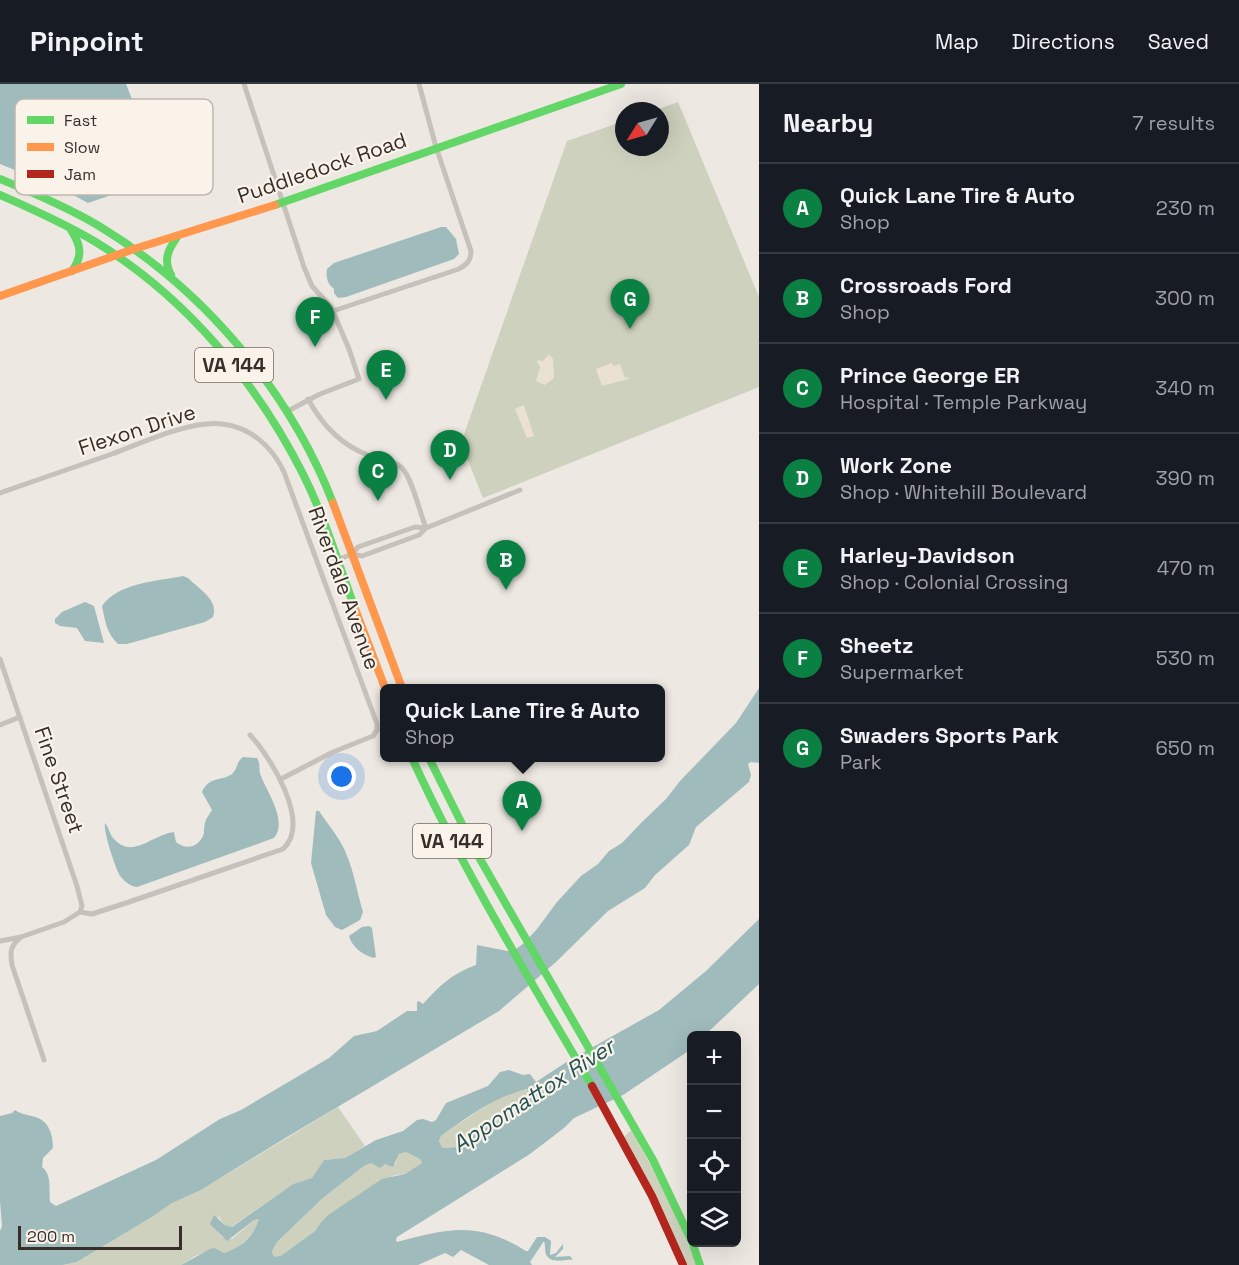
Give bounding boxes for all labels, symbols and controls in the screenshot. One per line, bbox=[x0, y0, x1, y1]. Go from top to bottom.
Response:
text: Pinpoint bbox=[30, 23, 144, 59]
text: Map bbox=[935, 28, 979, 55]
text: Directions bbox=[1012, 28, 1115, 55]
text: Saved bbox=[1148, 28, 1209, 55]
legend bbox=[15, 99, 213, 195]
north arrow bbox=[615, 102, 669, 156]
text: Nearby bbox=[783, 106, 873, 140]
text: Fast bbox=[64, 110, 97, 131]
text: 7 results bbox=[1132, 110, 1215, 136]
street label: Puddledock Road bbox=[234, 126, 410, 209]
text: Slow bbox=[64, 137, 100, 158]
text: Jam bbox=[64, 164, 96, 185]
text: Quick Lane Tire & Auto bbox=[840, 181, 1075, 209]
text: A bbox=[796, 195, 809, 221]
text: 230 m bbox=[1156, 195, 1215, 221]
text: Shop bbox=[840, 209, 890, 235]
text: Crossroads Ford bbox=[840, 271, 1012, 299]
pin: G bbox=[610, 280, 650, 329]
text: B bbox=[796, 285, 809, 311]
text: 300 m bbox=[1155, 285, 1215, 311]
pin: F bbox=[296, 298, 334, 347]
text: Shop bbox=[840, 299, 890, 325]
road number: VA 144 bbox=[195, 348, 273, 382]
pin: E bbox=[366, 350, 406, 400]
text: Prince George ER bbox=[840, 361, 1020, 389]
text: C bbox=[796, 375, 809, 401]
text: 340 m bbox=[1155, 375, 1215, 401]
text: Hospital · Temple Parkway bbox=[840, 389, 1087, 415]
street label: Flexon Drive bbox=[75, 398, 199, 461]
pin: D bbox=[430, 430, 470, 480]
text: Work Zone bbox=[840, 451, 952, 479]
pin: C bbox=[358, 452, 398, 501]
text: D bbox=[796, 465, 809, 491]
text: 390 m bbox=[1156, 465, 1215, 491]
text: Shop · Whitehill Boulevard bbox=[840, 479, 1087, 505]
street label: Riverdale Avenue bbox=[302, 503, 387, 673]
pin: B bbox=[486, 540, 526, 590]
text: Harley-Davidson bbox=[840, 541, 1015, 569]
text: E bbox=[797, 555, 808, 581]
text: 470 m bbox=[1157, 555, 1215, 581]
text: Shop · Colonial Crossing bbox=[840, 569, 1068, 595]
text: Sheetz bbox=[840, 631, 913, 659]
text: F bbox=[797, 645, 808, 671]
text: 530 m bbox=[1156, 645, 1215, 671]
text: Supermarket bbox=[840, 659, 964, 685]
popup bbox=[380, 684, 665, 762]
text: Quick Lane Tire & Auto bbox=[405, 696, 640, 724]
text: Swaders Sports Park bbox=[840, 721, 1059, 749]
street label: Fine Street bbox=[29, 723, 90, 837]
text: Shop bbox=[405, 724, 455, 750]
text: G bbox=[796, 735, 809, 761]
text: 650 m bbox=[1156, 735, 1215, 761]
text: Park bbox=[840, 749, 882, 775]
your location bbox=[327, 762, 356, 791]
pin: A bbox=[502, 782, 542, 831]
road number: VA 144 bbox=[413, 824, 491, 858]
water label: Appomattox River bbox=[446, 1031, 622, 1158]
map controls bbox=[687, 1031, 741, 1247]
button: + bbox=[687, 1031, 741, 1085]
button: − bbox=[687, 1085, 741, 1139]
button: locate bbox=[687, 1139, 741, 1193]
button: layers bbox=[687, 1193, 741, 1247]
scale bar bbox=[18, 1223, 182, 1250]
text: 200 m bbox=[27, 1226, 75, 1247]

